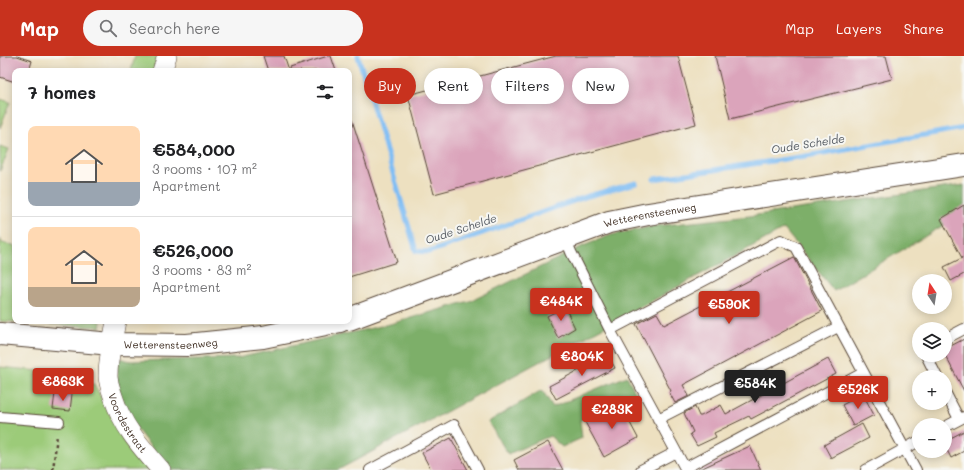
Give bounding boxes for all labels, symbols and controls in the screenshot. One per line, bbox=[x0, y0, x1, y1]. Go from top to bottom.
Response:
search box bbox=[83, 10, 363, 46]
text: Map bbox=[20, 16, 59, 41]
icon: search bbox=[97, 17, 119, 39]
text: Search here bbox=[129, 18, 220, 38]
text: Map bbox=[785, 19, 814, 38]
text: Layers bbox=[836, 19, 882, 38]
text: Share bbox=[904, 19, 944, 38]
chip: Buy bbox=[364, 68, 416, 104]
chip: Rent bbox=[424, 68, 483, 104]
chip: Filters bbox=[491, 68, 564, 104]
chip: New bbox=[572, 68, 629, 104]
text: 7 homes bbox=[28, 81, 96, 103]
icon: filters bbox=[314, 81, 336, 103]
water label: Oude Schelde bbox=[770, 130, 846, 157]
text: €584,000 bbox=[152, 138, 235, 160]
icon: home bbox=[60, 142, 108, 190]
text: 3 rooms · 107 m² bbox=[152, 160, 257, 177]
text: Apartment bbox=[152, 177, 221, 194]
street label: Wetterensteenweg bbox=[601, 200, 697, 230]
water label: Oude Schelde bbox=[423, 210, 499, 247]
text: €526,000 bbox=[152, 239, 234, 261]
icon: home bbox=[60, 243, 108, 291]
text: 3 rooms · 83 m² bbox=[152, 261, 251, 278]
north arrow bbox=[912, 274, 952, 314]
map controls bbox=[912, 274, 952, 458]
text: Apartment bbox=[152, 278, 221, 295]
pin: €484K bbox=[533, 288, 589, 322]
pin: €590K bbox=[701, 291, 757, 325]
text: €484K bbox=[539, 292, 583, 309]
text: €590K bbox=[708, 295, 750, 312]
button: layers bbox=[912, 322, 952, 362]
street label: Wetterensteenweg bbox=[124, 335, 218, 352]
pin: €804K bbox=[554, 343, 610, 377]
text: €804K bbox=[560, 347, 604, 364]
pin: €863K bbox=[35, 368, 91, 402]
pin: €584K bbox=[727, 370, 783, 404]
button: + bbox=[912, 370, 952, 410]
text: €863K bbox=[42, 372, 84, 389]
text: €584K bbox=[734, 374, 777, 391]
pin: €526K bbox=[830, 376, 886, 410]
text: €526K bbox=[837, 380, 879, 397]
street label: Voordestraat bbox=[105, 391, 150, 456]
pin: €283K bbox=[584, 396, 640, 430]
text: €283K bbox=[591, 400, 633, 417]
button: − bbox=[912, 418, 952, 458]

